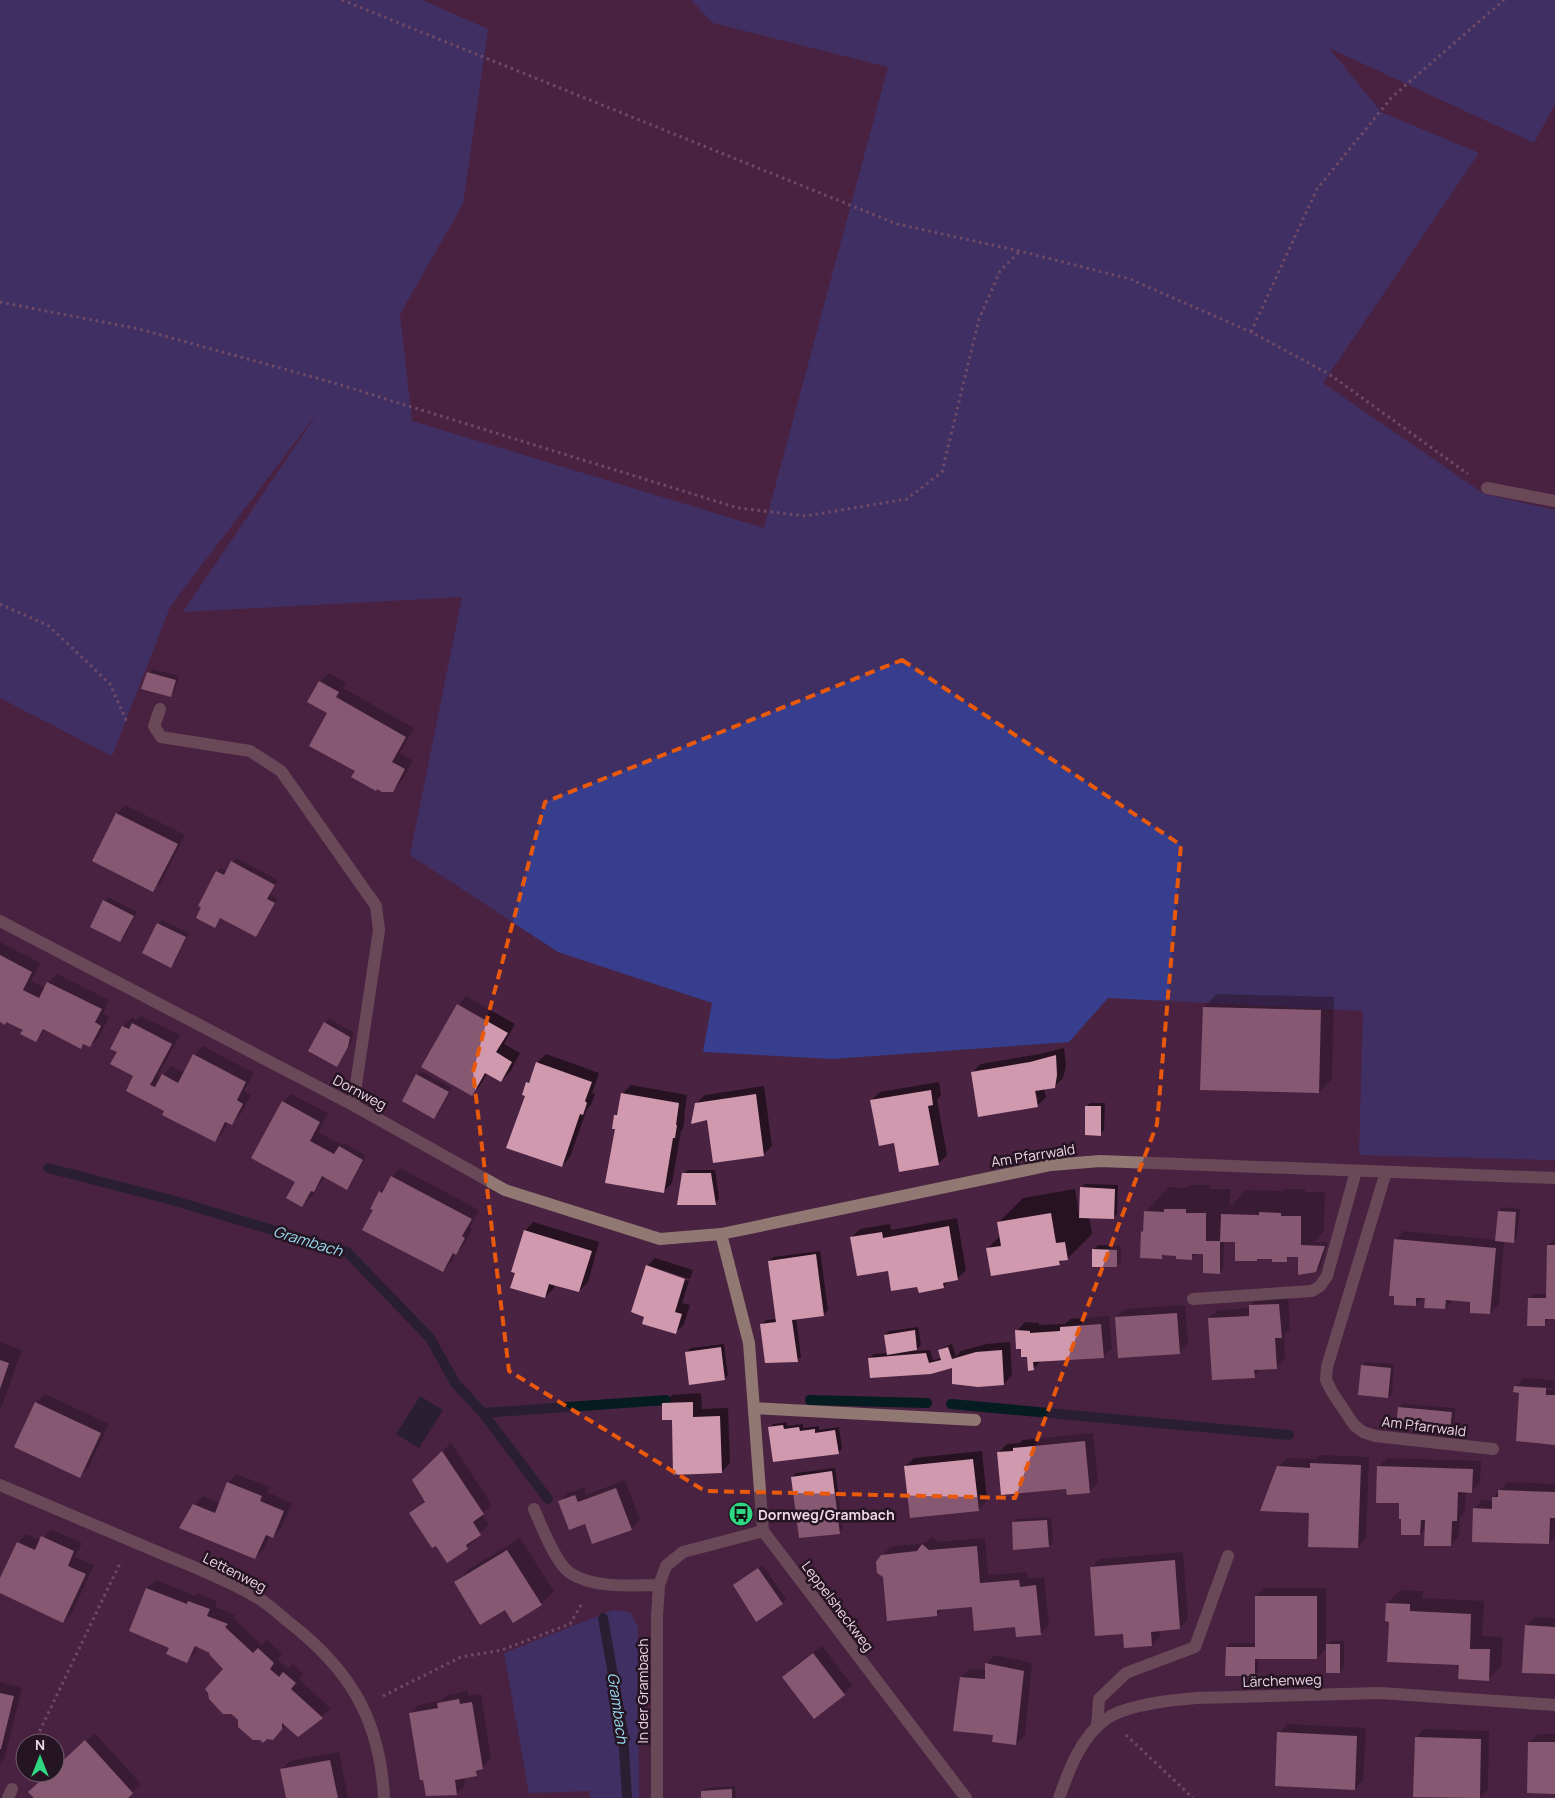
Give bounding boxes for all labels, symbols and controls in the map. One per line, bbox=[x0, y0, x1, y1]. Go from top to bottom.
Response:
street label: Dornweg bbox=[330, 1070, 390, 1114]
street label: Am Pfarrwald bbox=[990, 1139, 1076, 1171]
water label: Grambach bbox=[271, 1221, 346, 1262]
street label: Am Pfarrwald bbox=[1381, 1411, 1467, 1441]
bus stop icon: Dornweg/Grambach bbox=[728, 1501, 754, 1527]
place label: Dornweg/Grambach bbox=[758, 1505, 895, 1524]
street label: Lettenweg bbox=[200, 1548, 270, 1596]
street label: Leppelsheckweg bbox=[798, 1557, 878, 1655]
street label: In der Grambach bbox=[633, 1638, 652, 1744]
street label: Lärchenweg bbox=[1242, 1669, 1322, 1691]
water label: Grambach bbox=[603, 1671, 634, 1746]
north arrow bbox=[15, 1733, 65, 1783]
text: N bbox=[35, 1735, 45, 1754]

